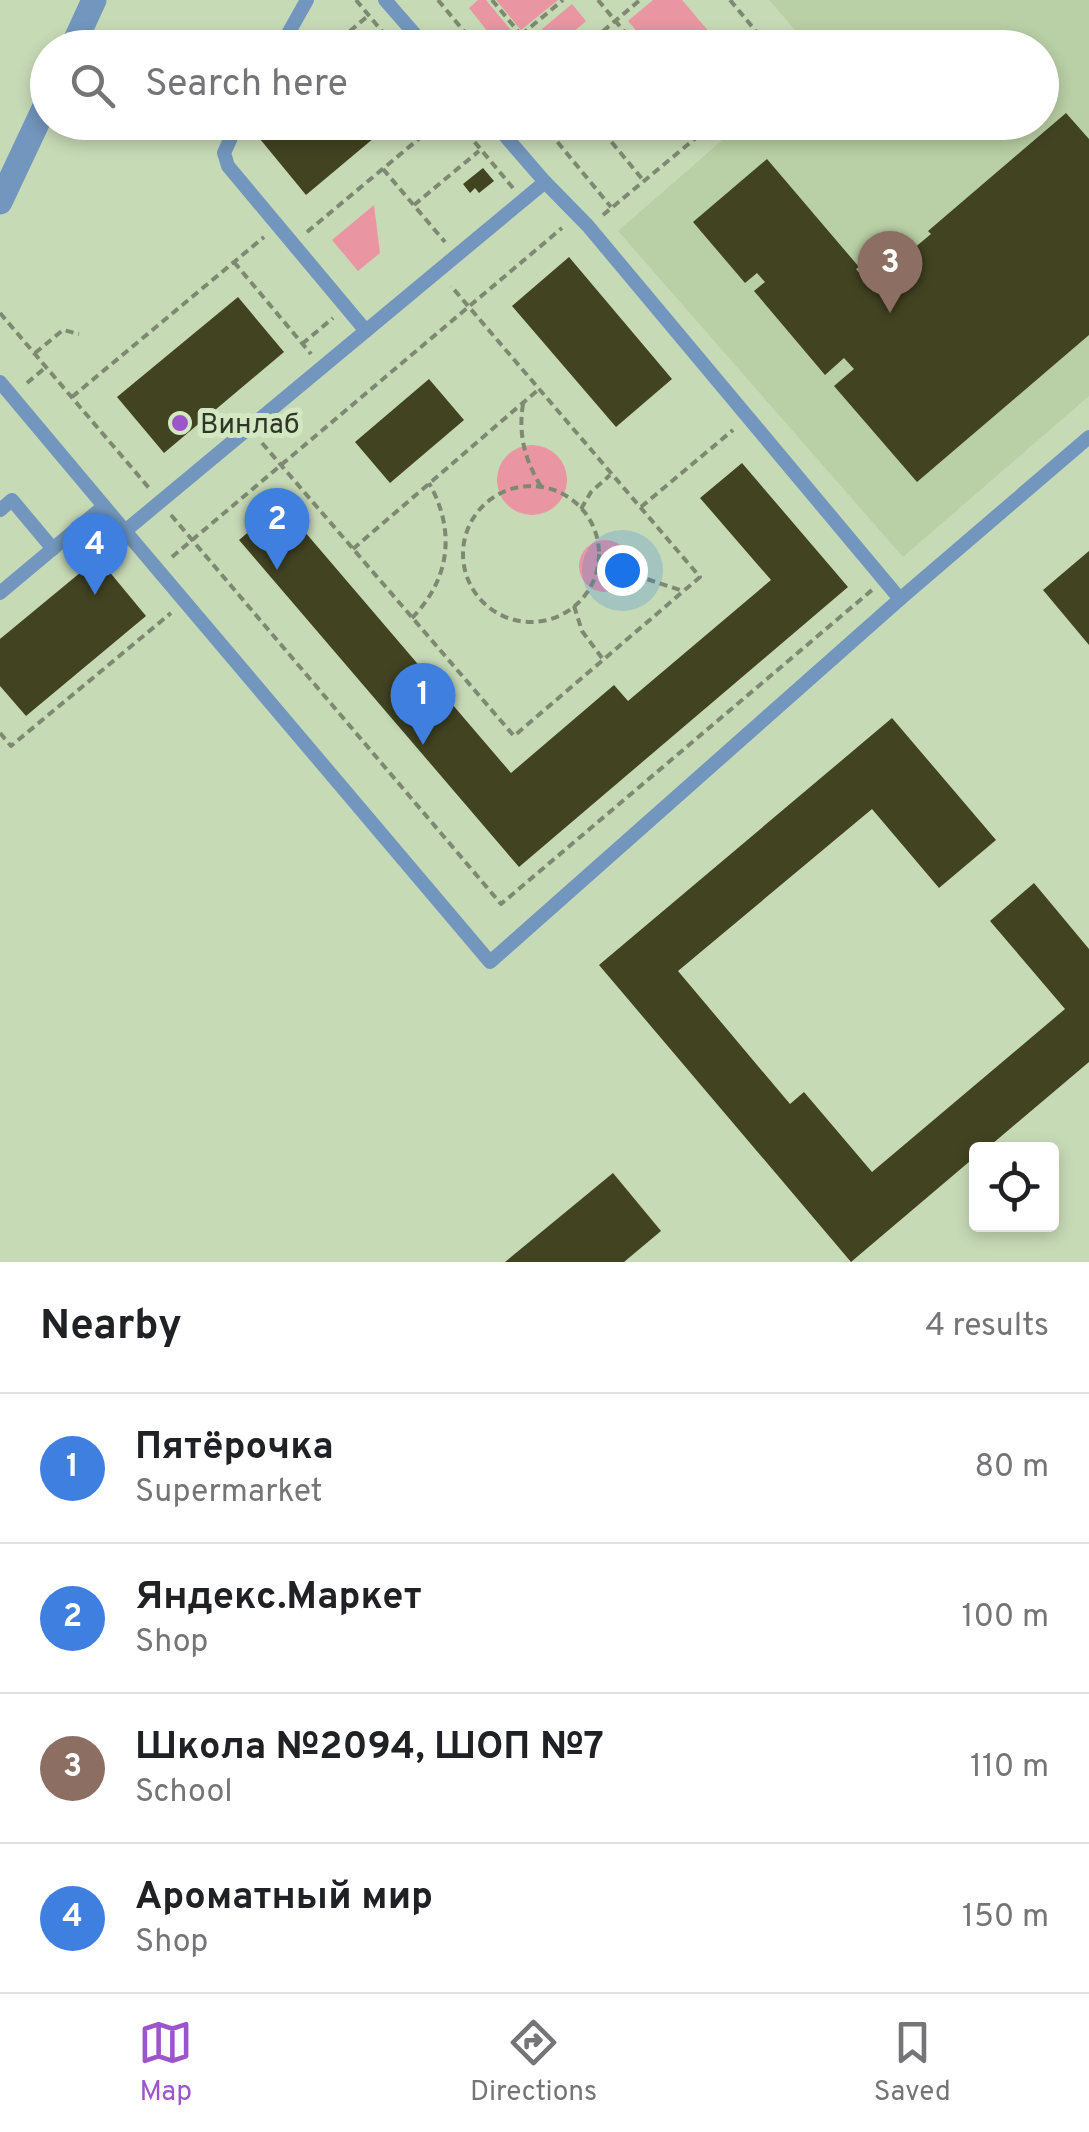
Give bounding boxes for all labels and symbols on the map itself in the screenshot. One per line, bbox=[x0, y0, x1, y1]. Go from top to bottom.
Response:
pin: 3 bbox=[858, 230, 922, 313]
place label: Винлаб bbox=[200, 408, 300, 444]
marker: Винлаб bbox=[169, 412, 191, 434]
pin: 2 bbox=[244, 488, 310, 570]
pin: 4 bbox=[62, 512, 128, 595]
your location bbox=[597, 545, 648, 596]
pin: 1 bbox=[390, 662, 456, 745]

